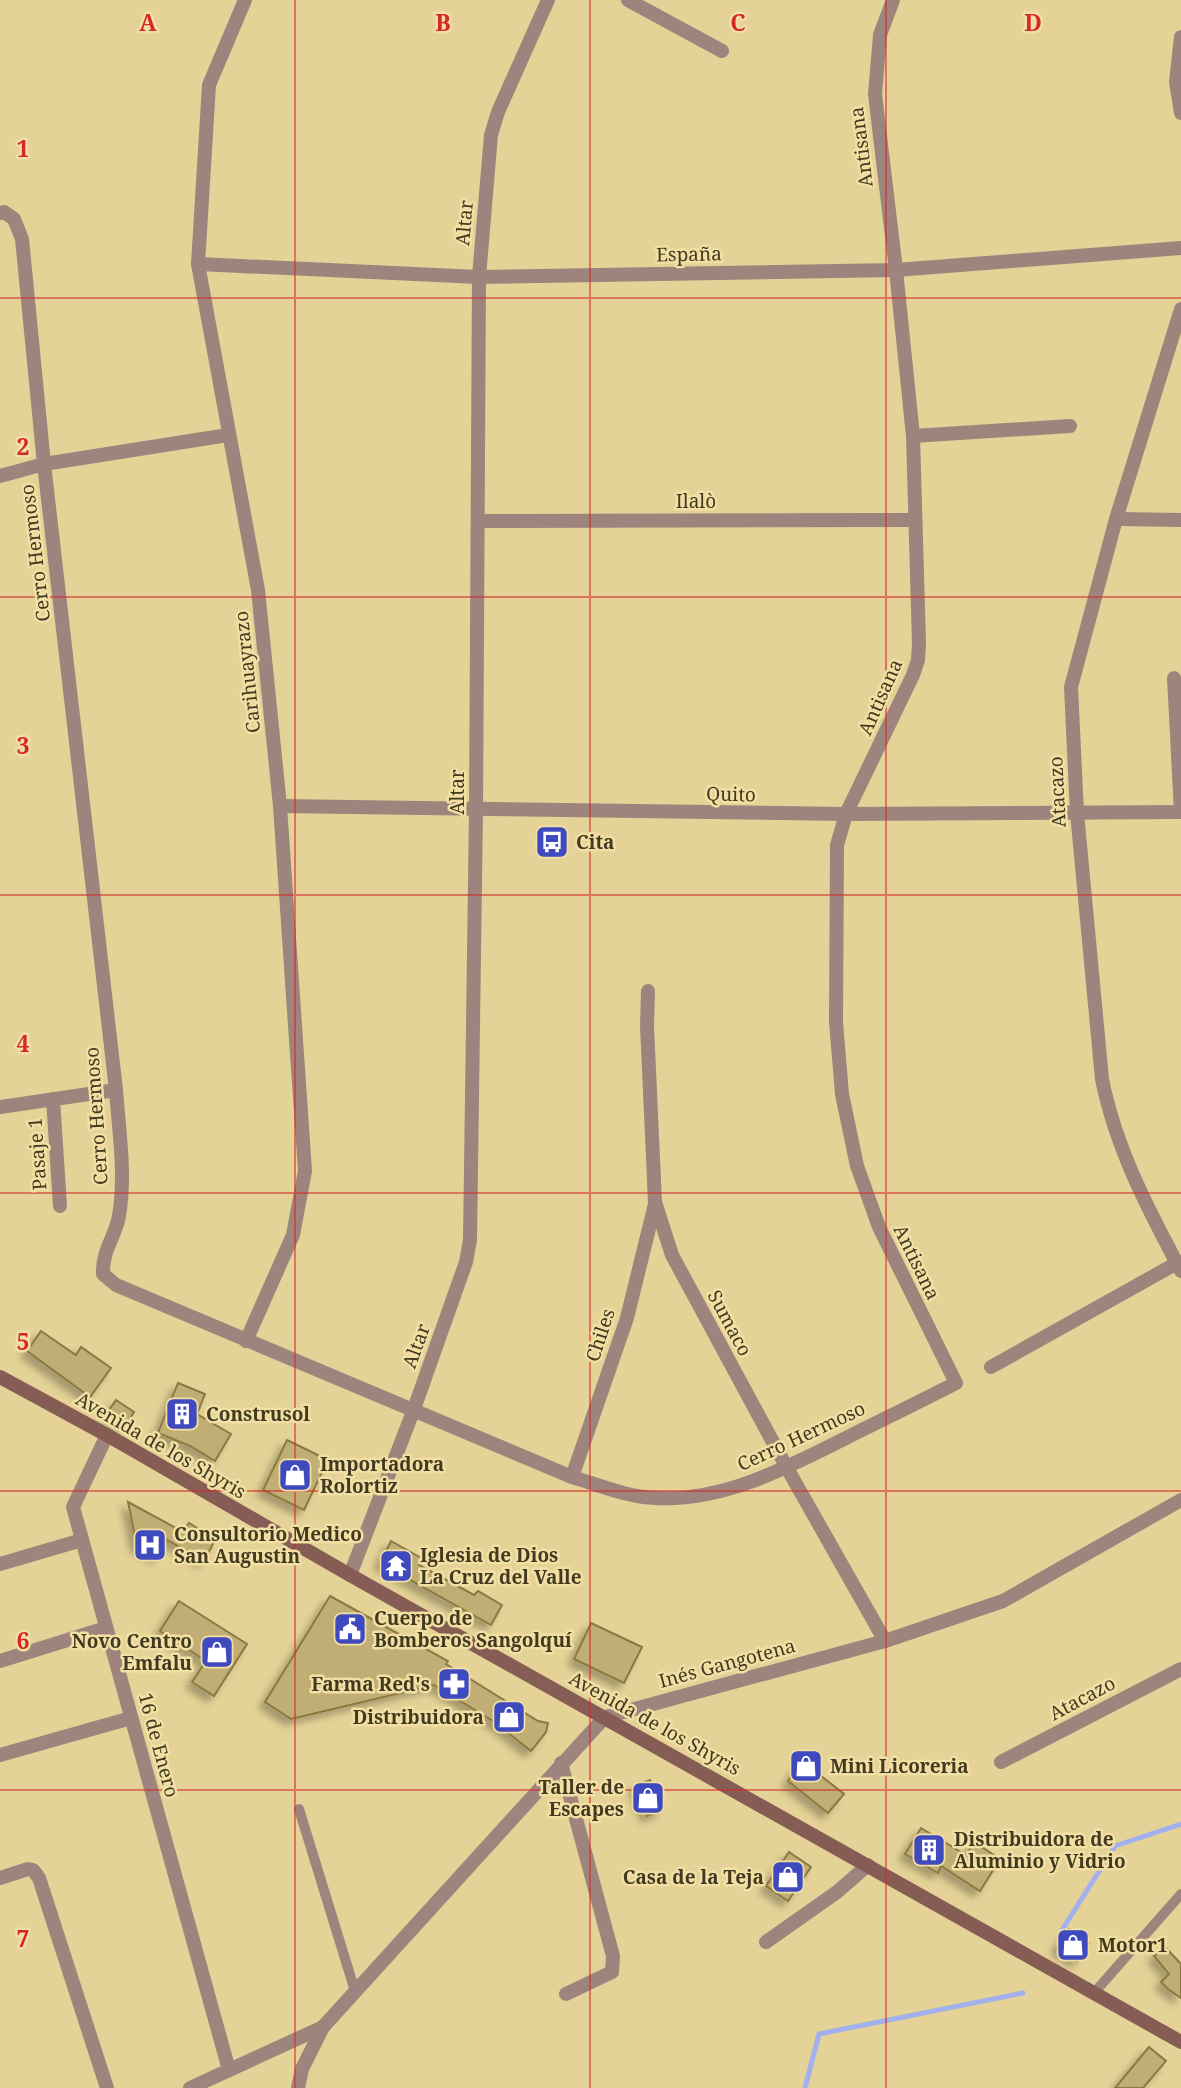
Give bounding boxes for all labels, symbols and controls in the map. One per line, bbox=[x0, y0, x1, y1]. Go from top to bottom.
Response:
text: A bbox=[139, 6, 157, 38]
text: B bbox=[435, 6, 451, 38]
text: C bbox=[730, 6, 746, 38]
text: D bbox=[1024, 6, 1042, 38]
street label: Antisana bbox=[843, 105, 879, 189]
text: 1 bbox=[17, 132, 30, 164]
street label: Altar bbox=[449, 199, 479, 247]
street label: España bbox=[656, 240, 722, 268]
text: 2 bbox=[17, 430, 30, 462]
street label: Cerro Hermoso bbox=[14, 483, 56, 623]
street label: Ilalò bbox=[676, 488, 716, 514]
street label: Carihuayrazo bbox=[228, 610, 266, 734]
street label: Antisana bbox=[852, 655, 908, 739]
text: 3 bbox=[17, 729, 30, 761]
street label: Atacazo bbox=[1042, 756, 1072, 828]
street label: Altar bbox=[444, 769, 470, 815]
street label: Quito bbox=[706, 781, 756, 807]
bus stop icon: Cita bbox=[533, 823, 571, 861]
place label: Cita bbox=[576, 829, 615, 855]
text: 4 bbox=[17, 1027, 30, 1059]
street label: Cerro Hermoso bbox=[78, 1046, 114, 1186]
street label: Pasaje 1 bbox=[21, 1117, 53, 1191]
street label: Antisana bbox=[888, 1220, 946, 1304]
street label: Sumaco bbox=[702, 1285, 758, 1361]
street label: Chiles bbox=[579, 1305, 621, 1365]
street label: Altar bbox=[396, 1320, 436, 1372]
text: 5 bbox=[17, 1325, 30, 1357]
street label: Avenida de los Shyris bbox=[71, 1386, 251, 1504]
building icon: Construsol bbox=[163, 1395, 201, 1433]
street label: Cerro Hermoso bbox=[733, 1395, 869, 1477]
place label: Construsol bbox=[206, 1401, 310, 1427]
place label: Importadora Rolortiz bbox=[320, 1451, 444, 1499]
shop icon: Importadora Rolortiz bbox=[276, 1456, 314, 1494]
place label: Consultorio Medico San Augustin bbox=[174, 1521, 362, 1569]
hospital icon: Consultorio Medico San Augustin bbox=[131, 1526, 169, 1564]
place label: Iglesia de Dios La Cruz del Valle bbox=[420, 1542, 582, 1590]
temple icon: Iglesia de Dios La Cruz del Valle bbox=[377, 1547, 415, 1585]
place label: Cuerpo de Bomberos Sangolquí bbox=[374, 1605, 572, 1653]
public building icon: Cuerpo de Bomberos Sangolquí bbox=[331, 1610, 369, 1648]
text: 6 bbox=[17, 1624, 30, 1656]
place label: Novo Centro Emfalu bbox=[72, 1628, 192, 1676]
street label: Inés Gangotena bbox=[656, 1632, 798, 1694]
shop icon: Novo Centro Emfalu bbox=[198, 1633, 236, 1671]
pharmacy icon: Farma Red's bbox=[435, 1665, 473, 1703]
street label: Avenida de los Shyris bbox=[564, 1665, 746, 1781]
street label: Atacazo bbox=[1044, 1670, 1120, 1726]
place label: Farma Red's bbox=[311, 1671, 430, 1697]
street label: 16 de Enero bbox=[133, 1690, 185, 1800]
shop icon: Distribuidora bbox=[490, 1698, 528, 1736]
place label: Distribuidora bbox=[353, 1704, 484, 1730]
shop icon: Mini Licoreria bbox=[787, 1747, 825, 1785]
place label: Mini Licoreria bbox=[830, 1753, 969, 1779]
place label: Taller de Escapes bbox=[538, 1774, 624, 1822]
shop icon: Taller de Escapes bbox=[629, 1779, 667, 1817]
place label: Distribuidora de Aluminio y Vidrio bbox=[954, 1826, 1126, 1874]
building icon: Distribuidora de Aluminio y Vidrio bbox=[910, 1831, 948, 1869]
shop icon: Casa de la Teja bbox=[769, 1858, 807, 1896]
place label: Casa de la Teja bbox=[623, 1864, 764, 1890]
text: 7 bbox=[17, 1922, 30, 1954]
shop icon: Motor1 bbox=[1054, 1926, 1092, 1964]
place label: Motor1 bbox=[1098, 1932, 1168, 1958]

